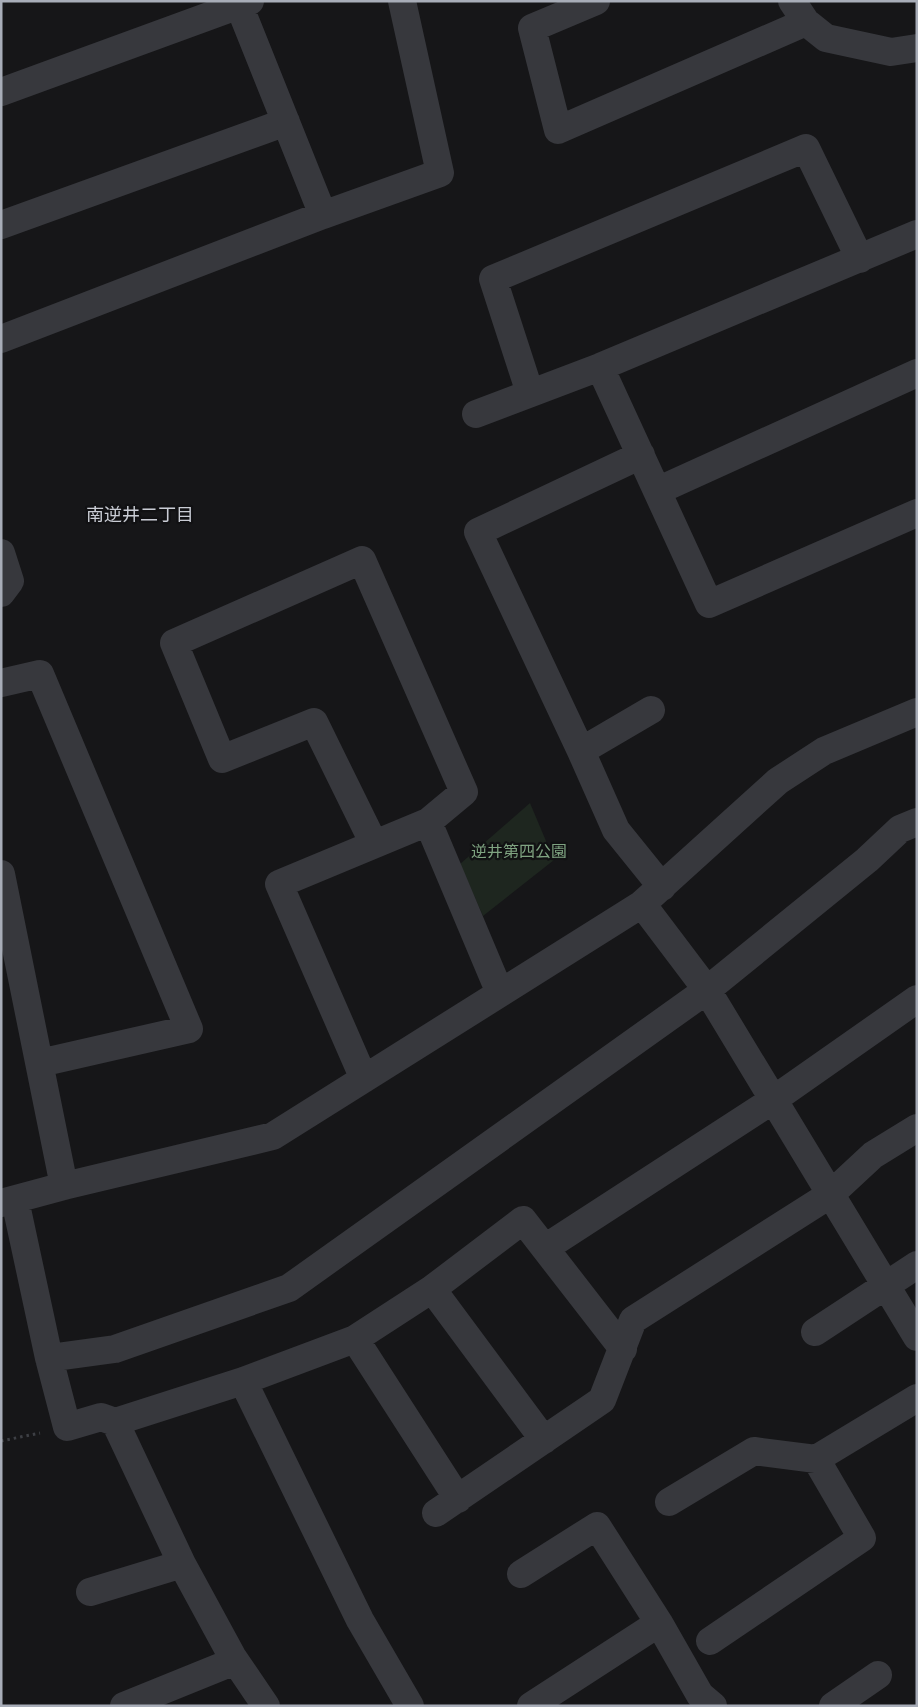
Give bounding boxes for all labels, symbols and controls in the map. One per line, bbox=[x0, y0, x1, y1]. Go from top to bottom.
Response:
district label: 南逆井二丁目 bbox=[86, 504, 194, 525]
park label: 逆井第四公園 bbox=[471, 842, 567, 861]

